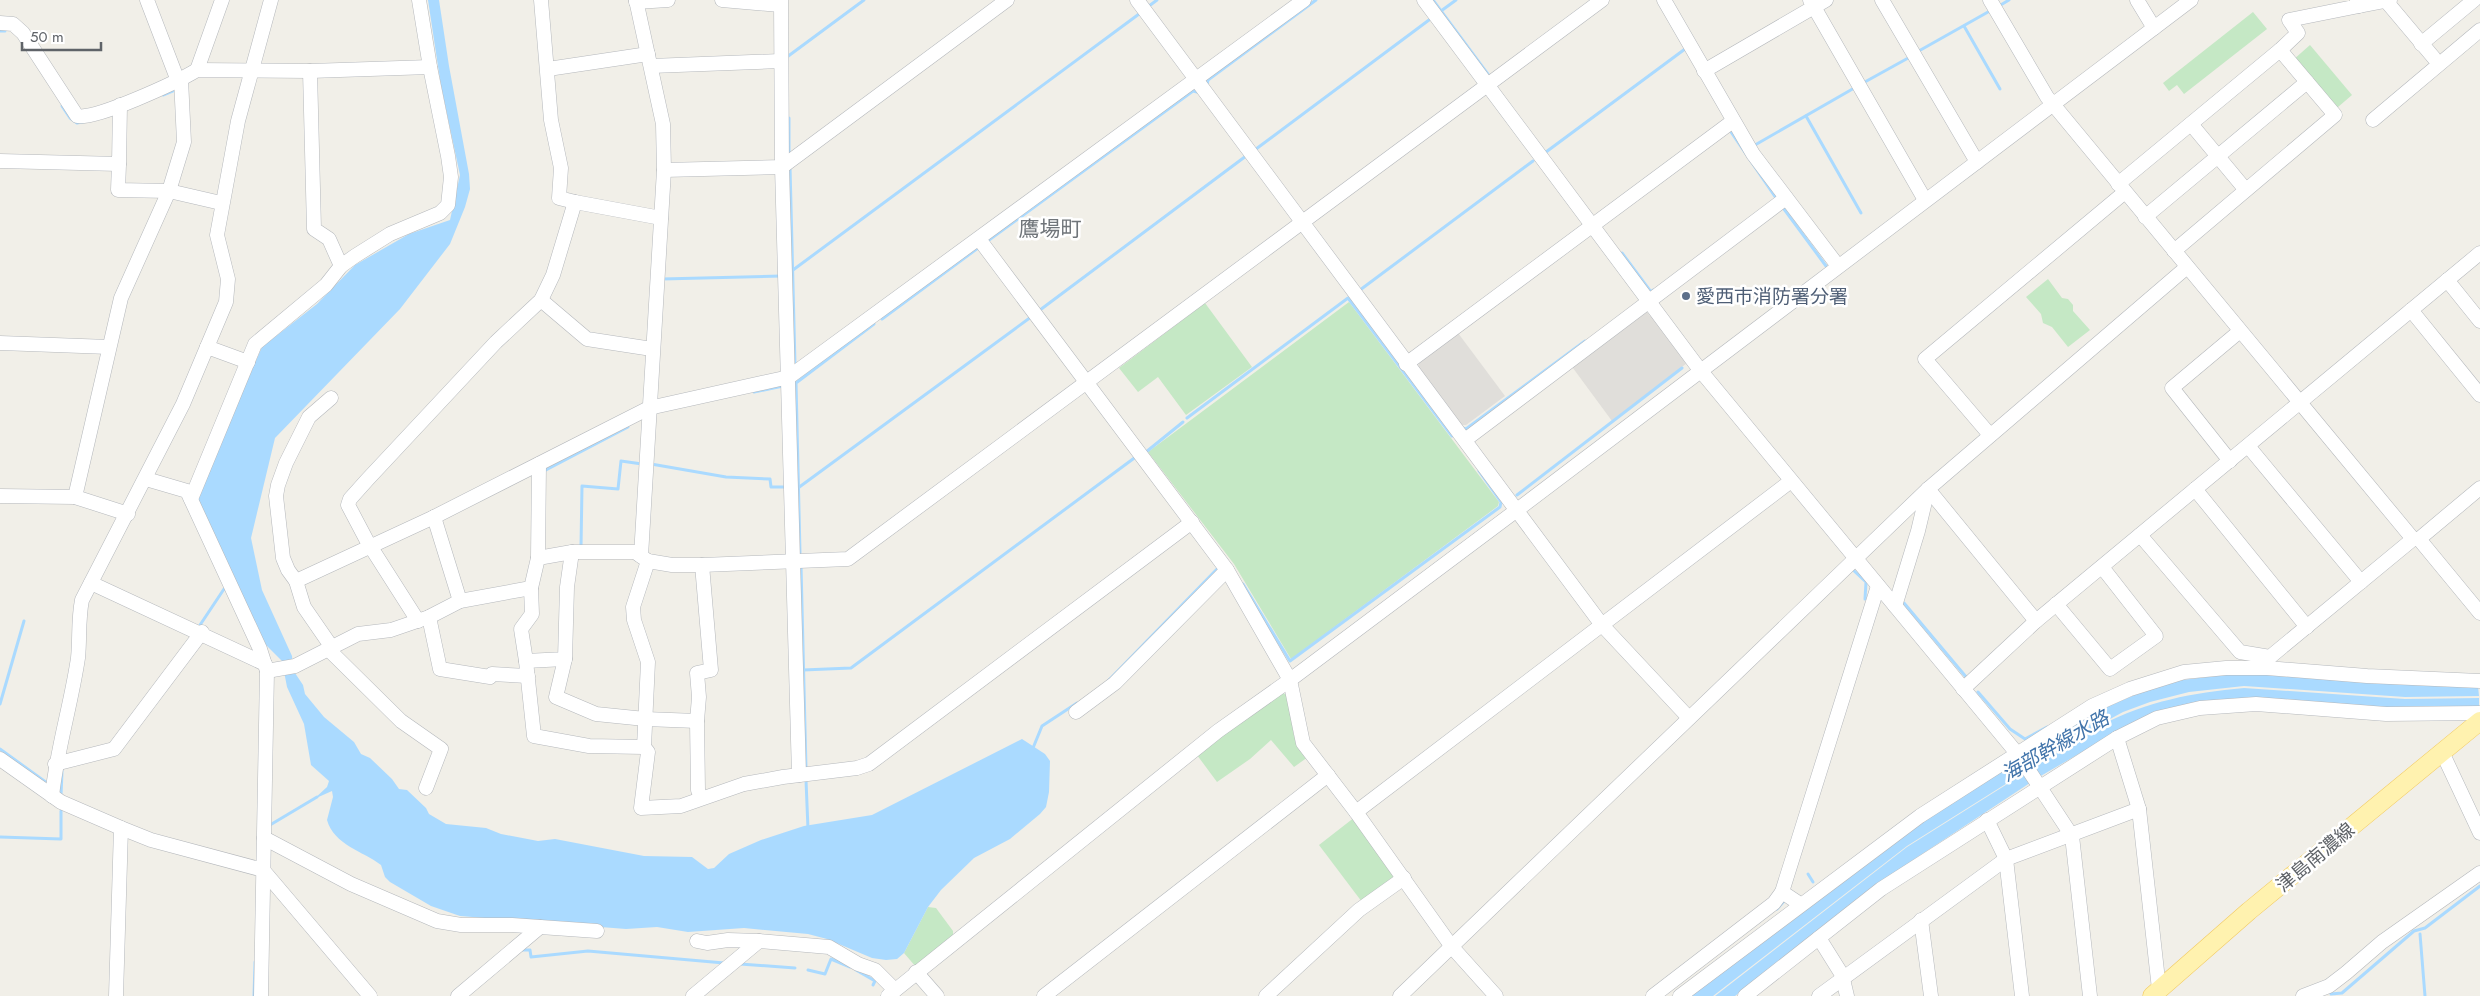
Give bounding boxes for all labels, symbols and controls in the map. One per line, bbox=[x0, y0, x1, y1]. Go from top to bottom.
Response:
scale bar bbox=[22, 20, 101, 52]
text: 50 m bbox=[30, 26, 64, 48]
district label: 鷹場町 bbox=[1019, 214, 1082, 244]
place label: 愛西市消防署分署 bbox=[1696, 283, 1848, 310]
marker: 愛西市消防署分署 bbox=[1680, 290, 1692, 302]
water label: 海部幹線水路 bbox=[1996, 703, 2116, 789]
street label: 津島南濃線 bbox=[2270, 817, 2360, 898]

